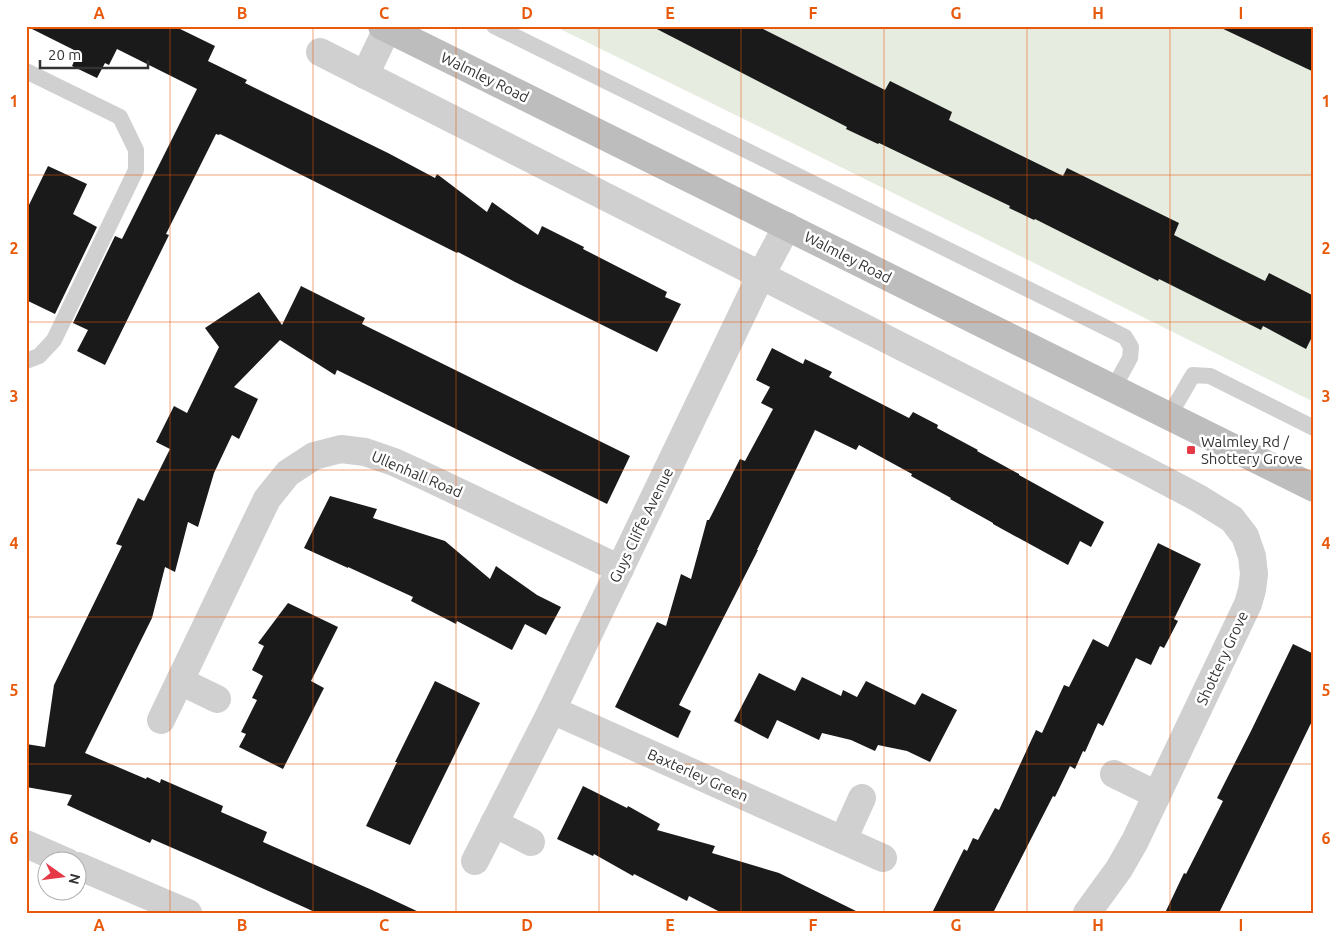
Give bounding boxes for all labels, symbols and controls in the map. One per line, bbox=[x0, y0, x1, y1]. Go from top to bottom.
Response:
text: A bbox=[93, 4, 105, 22]
text: B bbox=[237, 4, 247, 22]
text: C bbox=[379, 4, 389, 22]
text: D bbox=[521, 4, 533, 22]
text: E bbox=[665, 4, 675, 22]
text: F bbox=[809, 4, 818, 22]
text: G bbox=[950, 4, 962, 22]
text: H bbox=[1092, 4, 1104, 22]
text: I bbox=[1239, 4, 1243, 22]
scale bar bbox=[40, 38, 148, 70]
text: 20 m bbox=[48, 46, 81, 63]
street label: Walmley Road bbox=[438, 48, 532, 106]
text: 1 bbox=[9, 92, 19, 110]
text: 1 bbox=[1321, 92, 1331, 110]
street label: Walmley Road bbox=[802, 228, 894, 286]
text: 2 bbox=[9, 239, 19, 257]
text: 2 bbox=[1321, 239, 1331, 257]
text: 3 bbox=[9, 387, 19, 405]
text: 3 bbox=[1321, 387, 1331, 405]
place label: Walmley Rd / Shottery Grove bbox=[1201, 433, 1303, 467]
marker: Walmley Rd / Shottery Grove bbox=[1185, 444, 1197, 456]
street label: Ullenhall Road bbox=[369, 447, 465, 501]
street label: Guys Cliffe Avenue bbox=[606, 465, 676, 585]
text: 4 bbox=[9, 534, 19, 552]
text: 4 bbox=[1321, 534, 1331, 552]
street label: Shottery Grove bbox=[1193, 608, 1251, 708]
text: 5 bbox=[9, 681, 19, 699]
text: 5 bbox=[1321, 681, 1331, 699]
street label: Baxterley Green bbox=[645, 745, 751, 805]
text: 6 bbox=[9, 829, 19, 847]
text: 6 bbox=[1321, 829, 1331, 847]
north arrow bbox=[38, 852, 88, 902]
text: N bbox=[66, 872, 84, 886]
text: A bbox=[93, 916, 105, 934]
text: B bbox=[237, 916, 247, 934]
text: C bbox=[379, 916, 389, 934]
text: D bbox=[521, 916, 533, 934]
text: E bbox=[665, 916, 675, 934]
text: F bbox=[809, 916, 818, 934]
text: G bbox=[950, 916, 962, 934]
text: H bbox=[1092, 916, 1104, 934]
text: I bbox=[1239, 916, 1243, 934]

